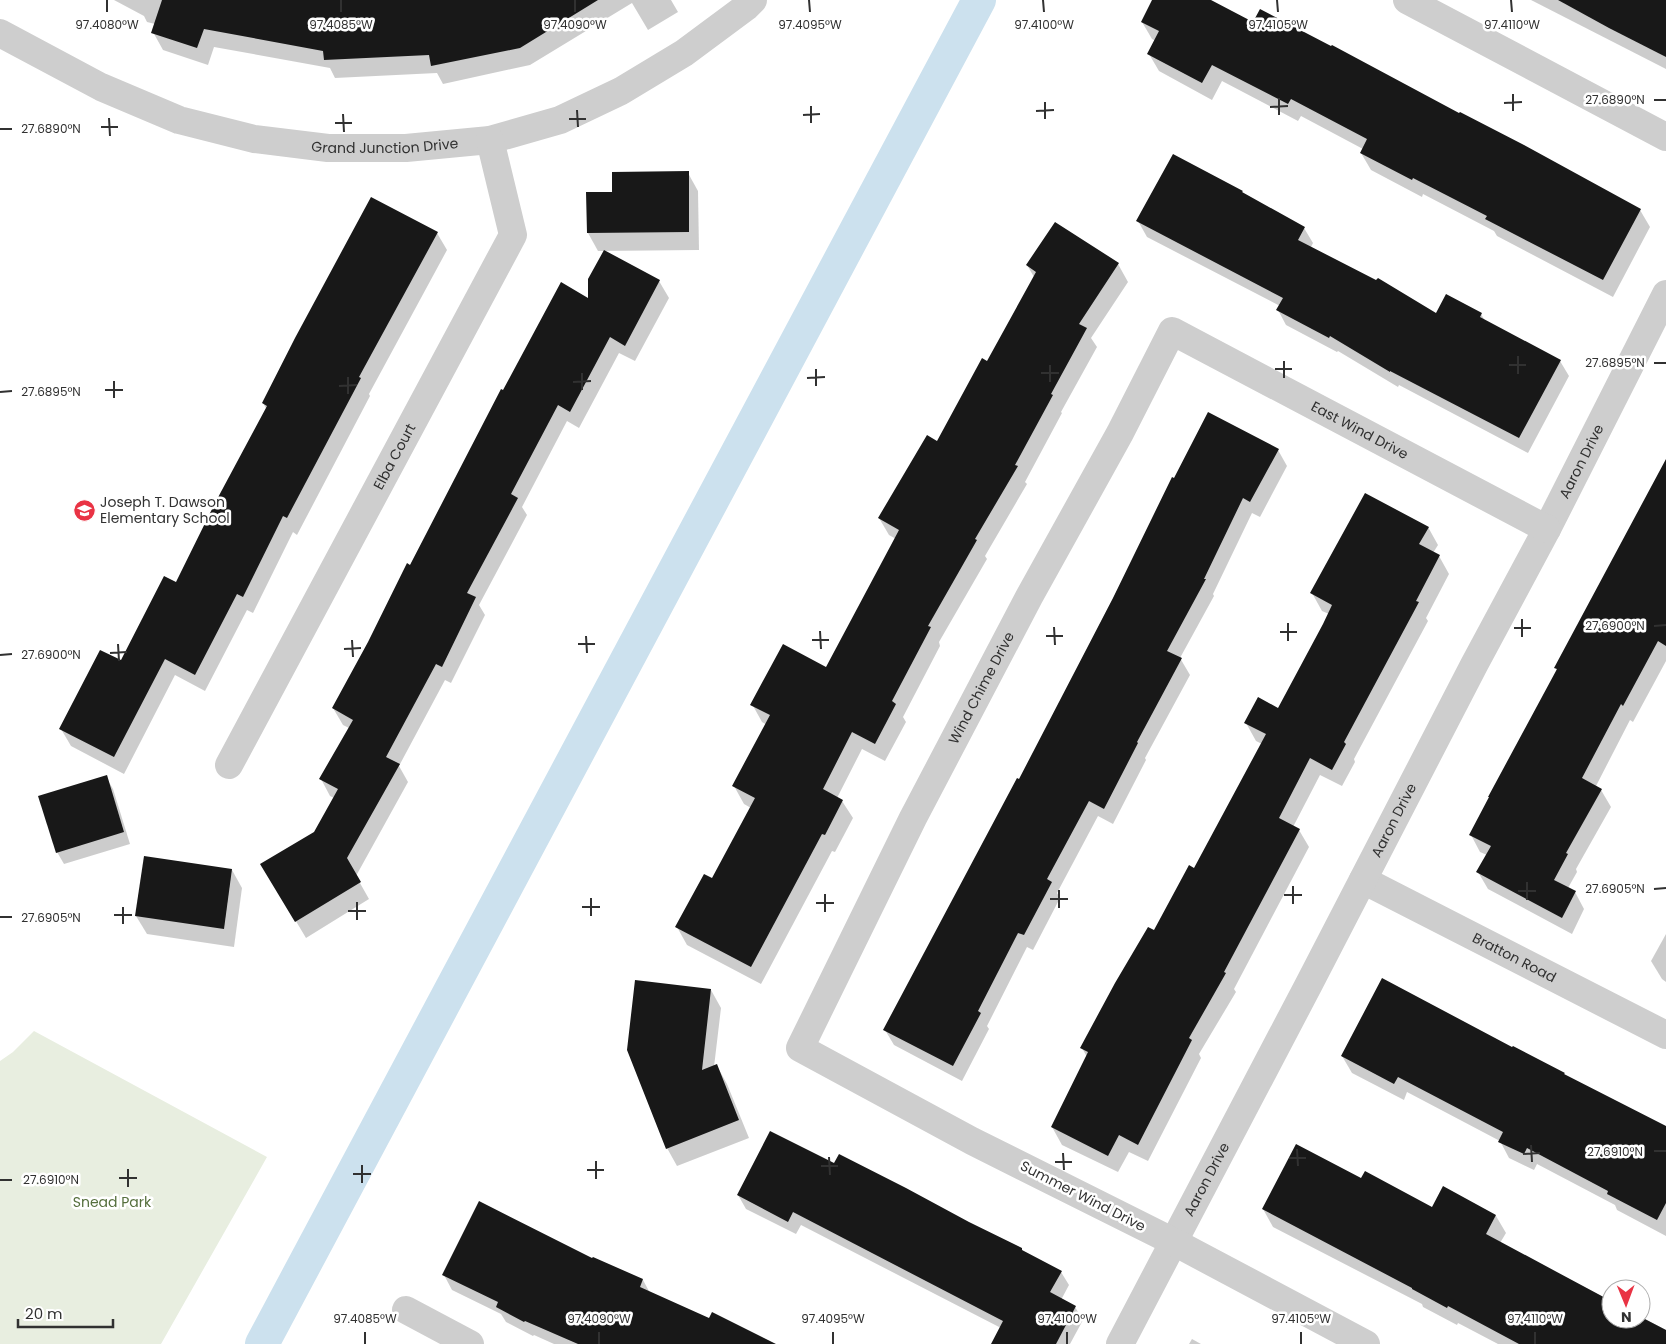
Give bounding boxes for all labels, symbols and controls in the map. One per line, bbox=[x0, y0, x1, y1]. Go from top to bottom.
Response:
text: 97.4080°W bbox=[75, 16, 139, 33]
text: 97.4085°W bbox=[309, 16, 373, 33]
text: 97.4090°W bbox=[543, 16, 607, 33]
text: 97.4095°W bbox=[778, 16, 842, 33]
text: 97.4100°W bbox=[1014, 16, 1074, 33]
text: 97.4105°W bbox=[1248, 16, 1308, 33]
text: 97.4110°W bbox=[1484, 16, 1540, 33]
text: 27.6890°N bbox=[1585, 91, 1645, 108]
text: 27.6890°N bbox=[21, 120, 81, 137]
street label: Grand Junction Drive bbox=[310, 133, 459, 158]
text: 27.6895°N bbox=[1585, 354, 1645, 371]
text: 27.6895°N bbox=[21, 383, 81, 400]
street label: East Wind Drive bbox=[1308, 396, 1412, 464]
street label: Elba Court bbox=[368, 420, 420, 493]
street label: Aaron Drive bbox=[1554, 420, 1609, 502]
place label: Joseph T. Dawson Elementary School bbox=[100, 492, 230, 528]
school or university icon: Joseph T. Dawson Elementary School bbox=[72, 498, 96, 522]
text: 27.6900°N bbox=[1585, 617, 1645, 634]
street label: Wind Chime Drive bbox=[944, 628, 1019, 748]
text: 27.6900°N bbox=[21, 646, 81, 663]
street label: Aaron Drive bbox=[1366, 779, 1421, 861]
text: 27.6905°N bbox=[1585, 880, 1645, 897]
text: 27.6905°N bbox=[21, 909, 81, 926]
street label: Bratton Road bbox=[1469, 928, 1560, 987]
street label: Aaron Drive bbox=[1179, 1139, 1234, 1220]
text: 27.6910°N bbox=[1587, 1143, 1643, 1160]
street label: Summer Wind Drive bbox=[1017, 1156, 1149, 1236]
text: 27.6910°N bbox=[23, 1171, 79, 1188]
park label: Snead Park bbox=[73, 1192, 152, 1212]
north arrow bbox=[1601, 1279, 1651, 1329]
scale bar bbox=[18, 1296, 112, 1328]
text: 20 m bbox=[25, 1303, 63, 1324]
text: N bbox=[1621, 1307, 1632, 1327]
text: 97.4085°W bbox=[333, 1310, 397, 1327]
text: 97.4090°W bbox=[567, 1310, 631, 1327]
text: 97.4095°W bbox=[801, 1310, 865, 1327]
text: 97.4100°W bbox=[1037, 1310, 1097, 1327]
text: 97.4105°W bbox=[1271, 1310, 1331, 1327]
text: 97.4110°W bbox=[1507, 1310, 1563, 1327]

